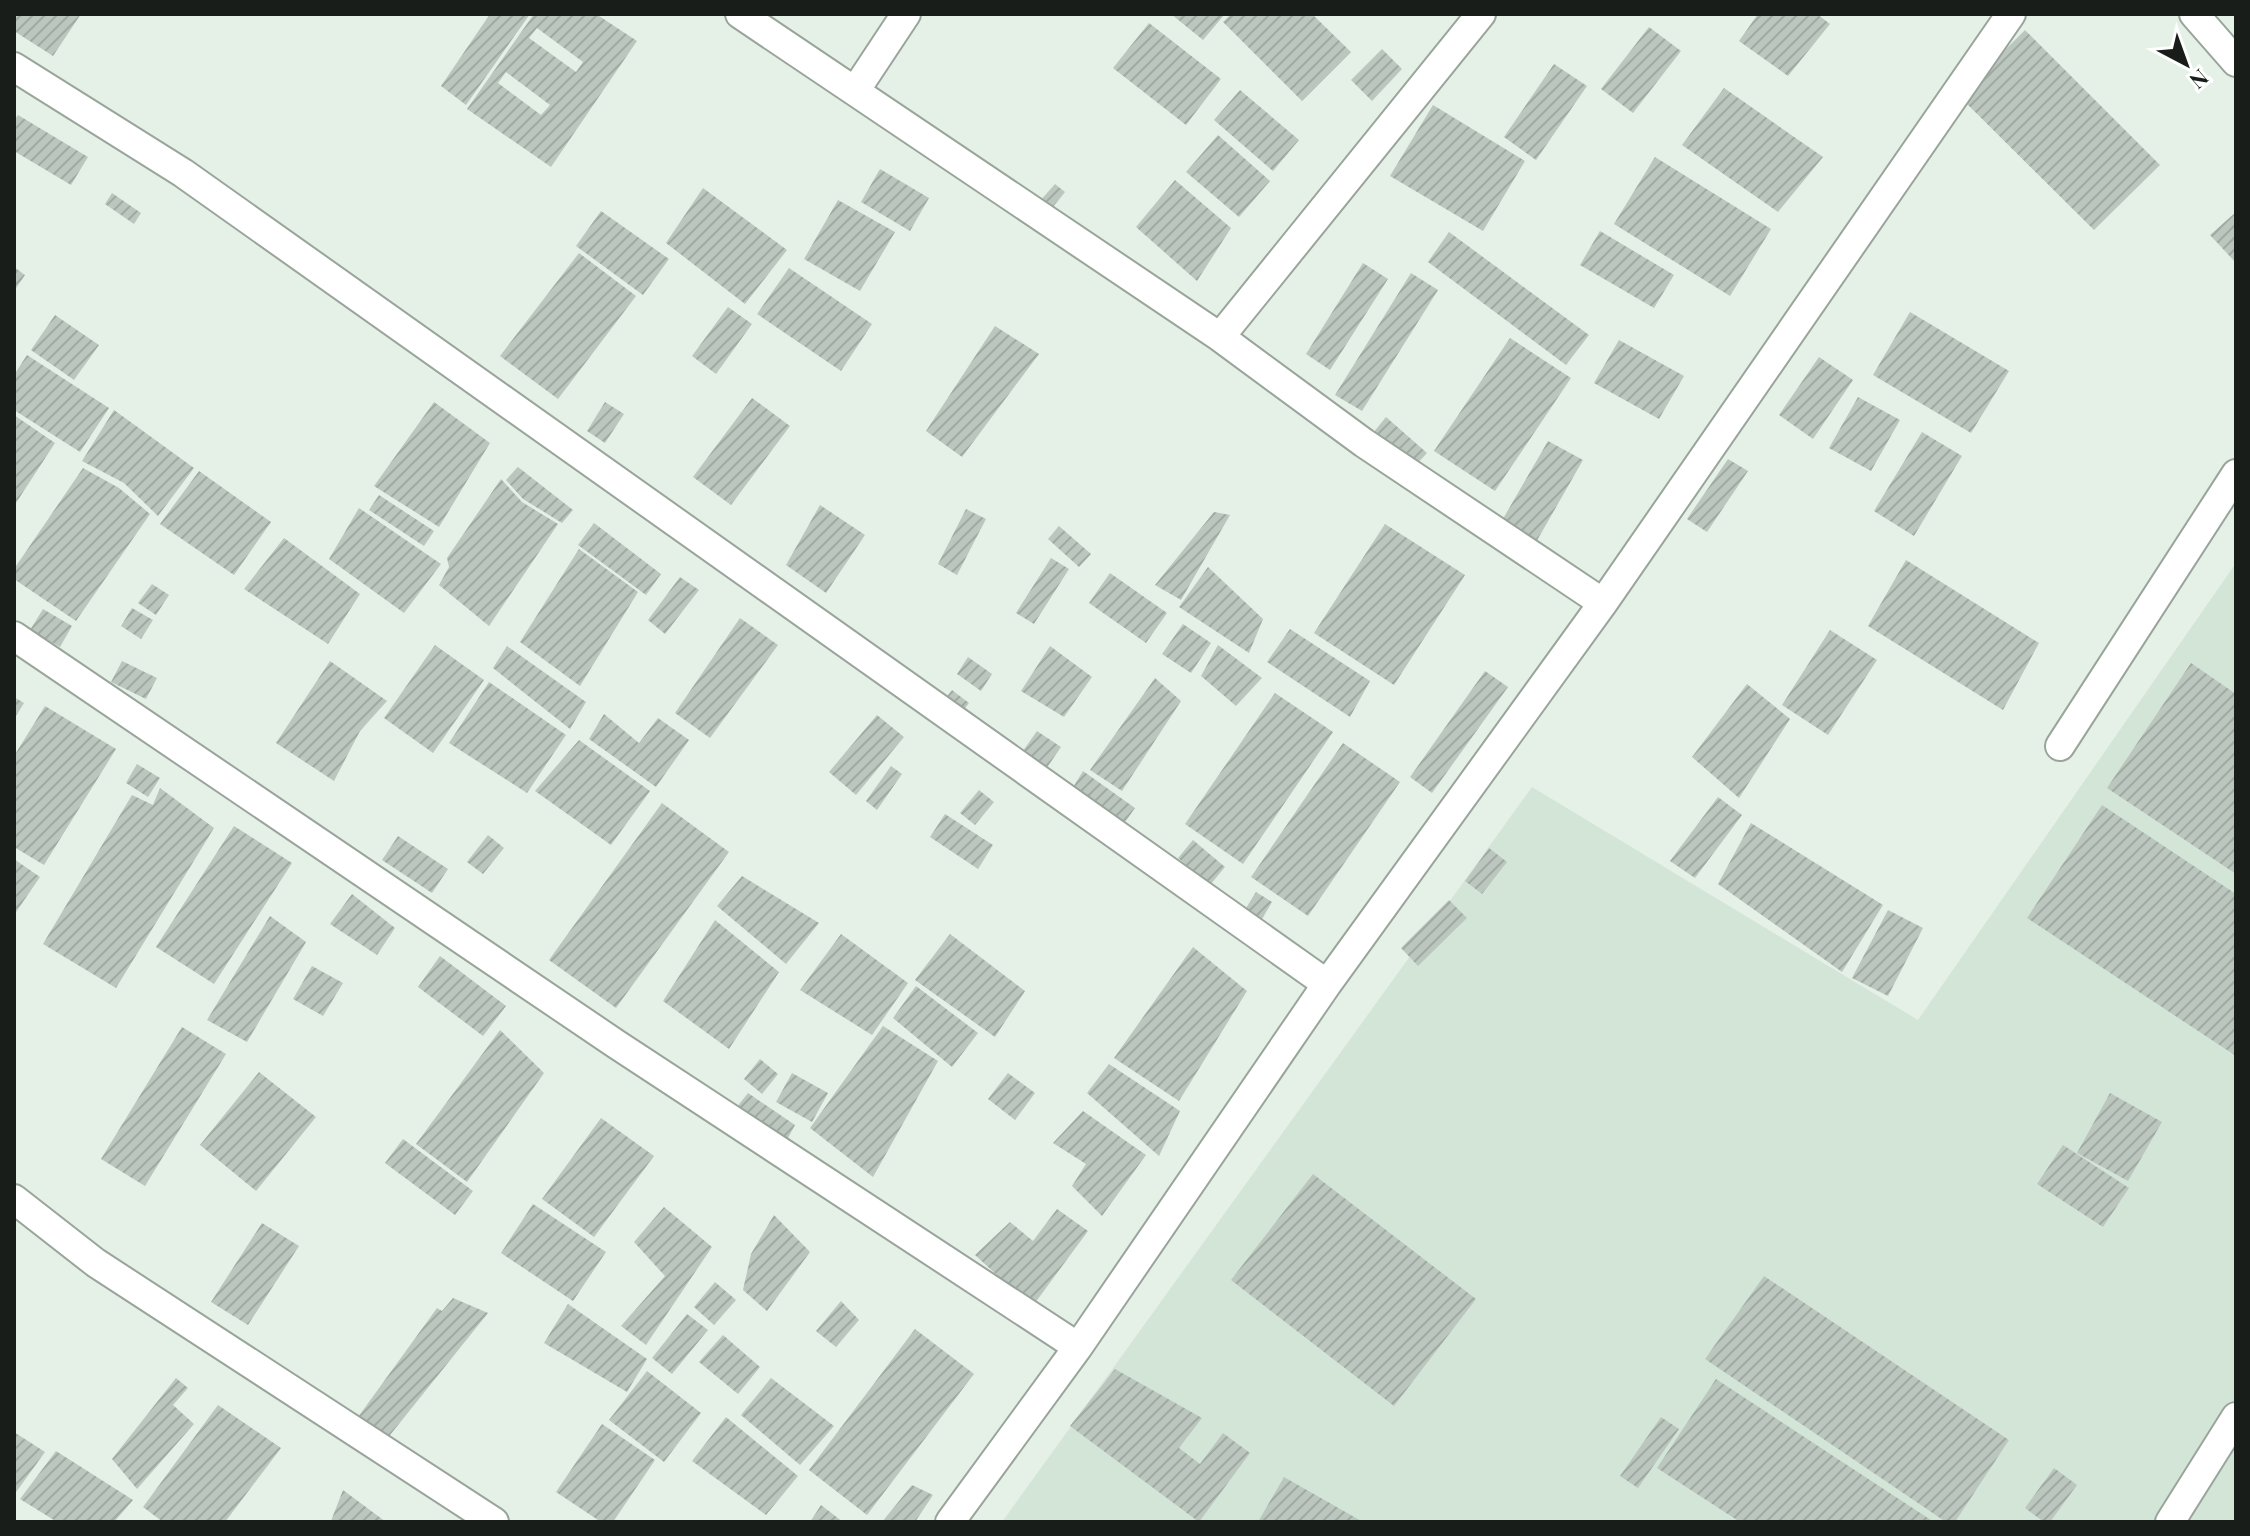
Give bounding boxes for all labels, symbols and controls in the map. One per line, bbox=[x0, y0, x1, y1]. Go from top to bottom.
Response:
north arrow bbox=[2146, 24, 2226, 104]
text: N bbox=[2184, 63, 2216, 96]

